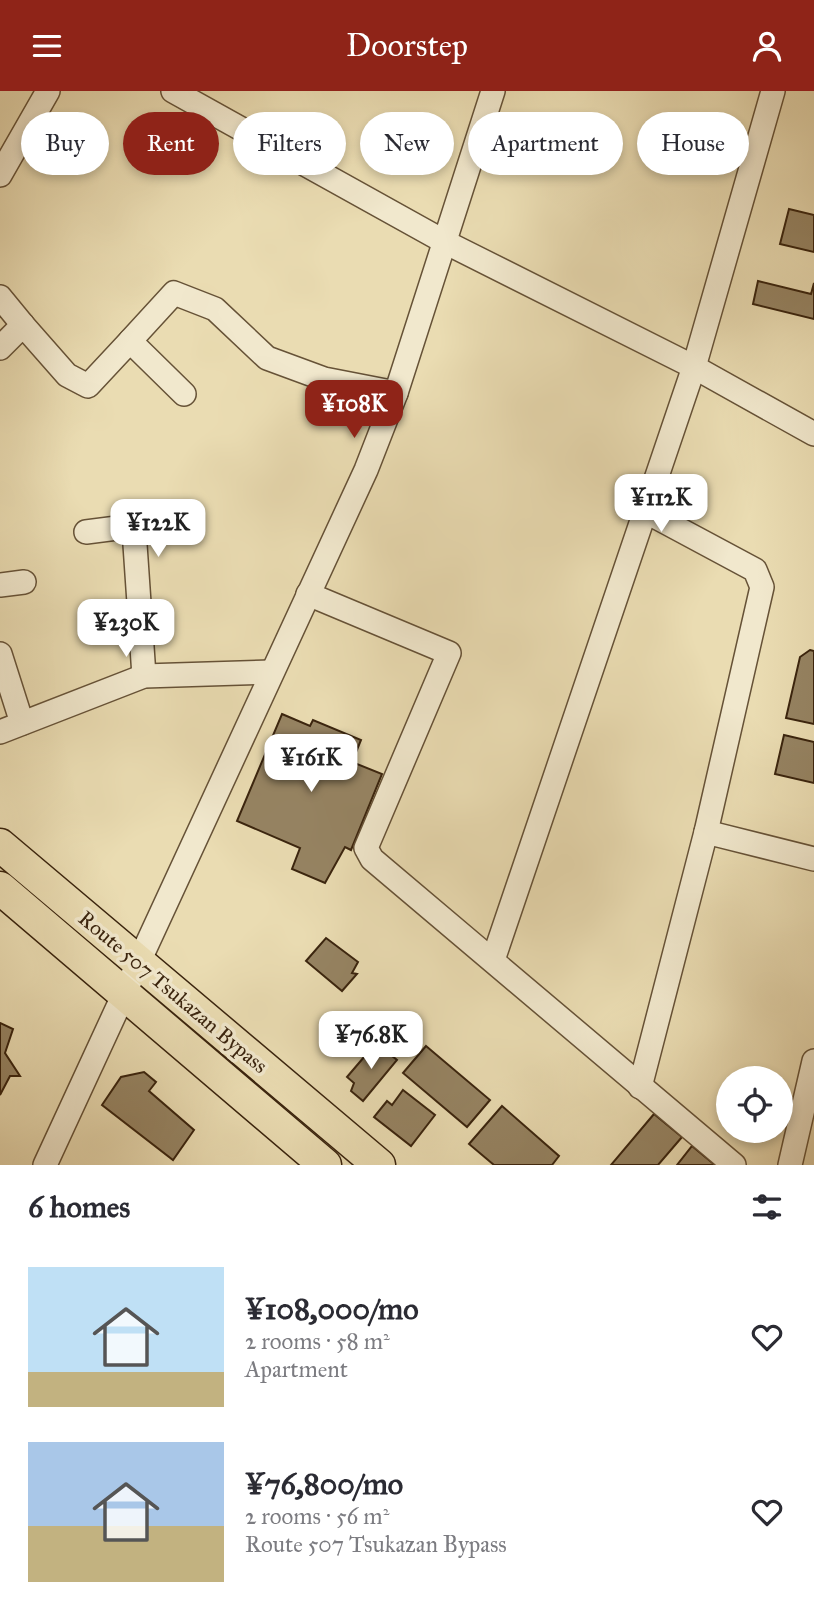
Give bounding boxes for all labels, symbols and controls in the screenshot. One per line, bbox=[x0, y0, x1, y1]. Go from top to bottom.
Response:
text: Doorstep bbox=[346, 26, 468, 65]
icon: menu bbox=[28, 27, 66, 65]
icon: person bbox=[748, 27, 786, 65]
chip: Buy bbox=[21, 112, 109, 175]
chip: Rent bbox=[123, 112, 219, 175]
chip: Filters bbox=[233, 112, 346, 175]
chip: New bbox=[360, 112, 454, 175]
chip: Apartment bbox=[468, 112, 623, 175]
chip: House bbox=[637, 112, 749, 175]
pin: ¥108K bbox=[305, 381, 403, 440]
text: ¥108K bbox=[321, 389, 387, 417]
pin: ¥112K bbox=[612, 475, 710, 534]
text: ¥112K bbox=[631, 483, 691, 511]
pin: ¥122K bbox=[109, 499, 207, 559]
text: ¥122K bbox=[126, 508, 190, 536]
pin: ¥230K bbox=[77, 599, 175, 659]
text: ¥230K bbox=[93, 608, 159, 636]
pin: ¥161K bbox=[262, 735, 360, 794]
text: ¥161K bbox=[280, 743, 342, 771]
street label: Route 507 Tsukazan Bypass bbox=[73, 905, 273, 1079]
pin: ¥76.8K bbox=[314, 1011, 428, 1071]
text: ¥76.8K bbox=[335, 1020, 407, 1048]
map controls bbox=[716, 1066, 793, 1143]
button: locate bbox=[716, 1066, 793, 1143]
icon: filters bbox=[748, 1188, 786, 1226]
text: 6 homes bbox=[28, 1189, 130, 1225]
text: ¥108,000/mo bbox=[245, 1291, 418, 1327]
icon: home bbox=[84, 1295, 168, 1379]
icon: heart bbox=[748, 1318, 786, 1356]
text: 2 rooms · 58 m² bbox=[245, 1327, 390, 1355]
text: Apartment bbox=[245, 1355, 348, 1383]
text: ¥76,800/mo bbox=[245, 1466, 403, 1502]
icon: home bbox=[84, 1470, 168, 1554]
icon: heart bbox=[748, 1493, 786, 1531]
text: 2 rooms · 56 m² bbox=[245, 1502, 389, 1530]
text: Route 507 Tsukazan Bypass bbox=[245, 1530, 507, 1558]

